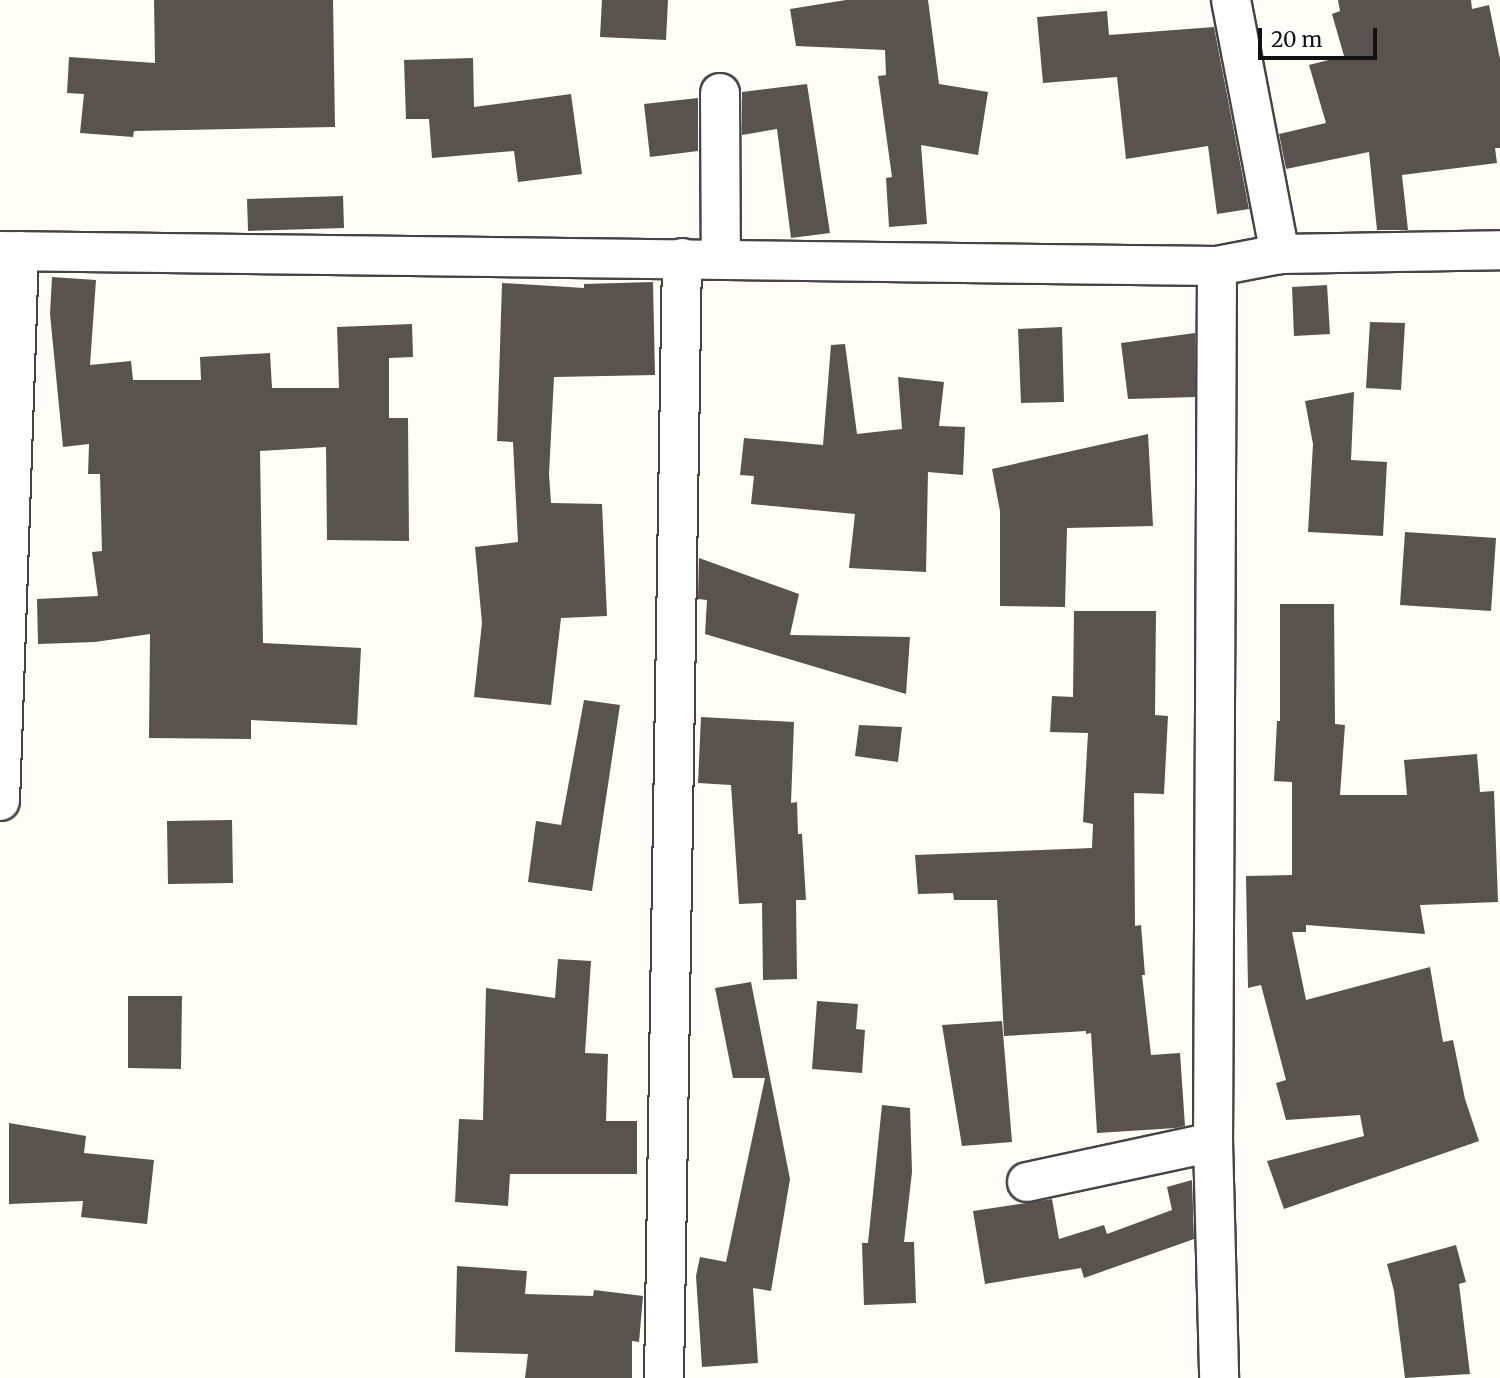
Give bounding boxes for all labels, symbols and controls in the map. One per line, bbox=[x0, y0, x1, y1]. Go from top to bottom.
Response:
scale bar bbox=[1262, 14, 1381, 58]
text: 20 m bbox=[1271, 26, 1322, 53]

